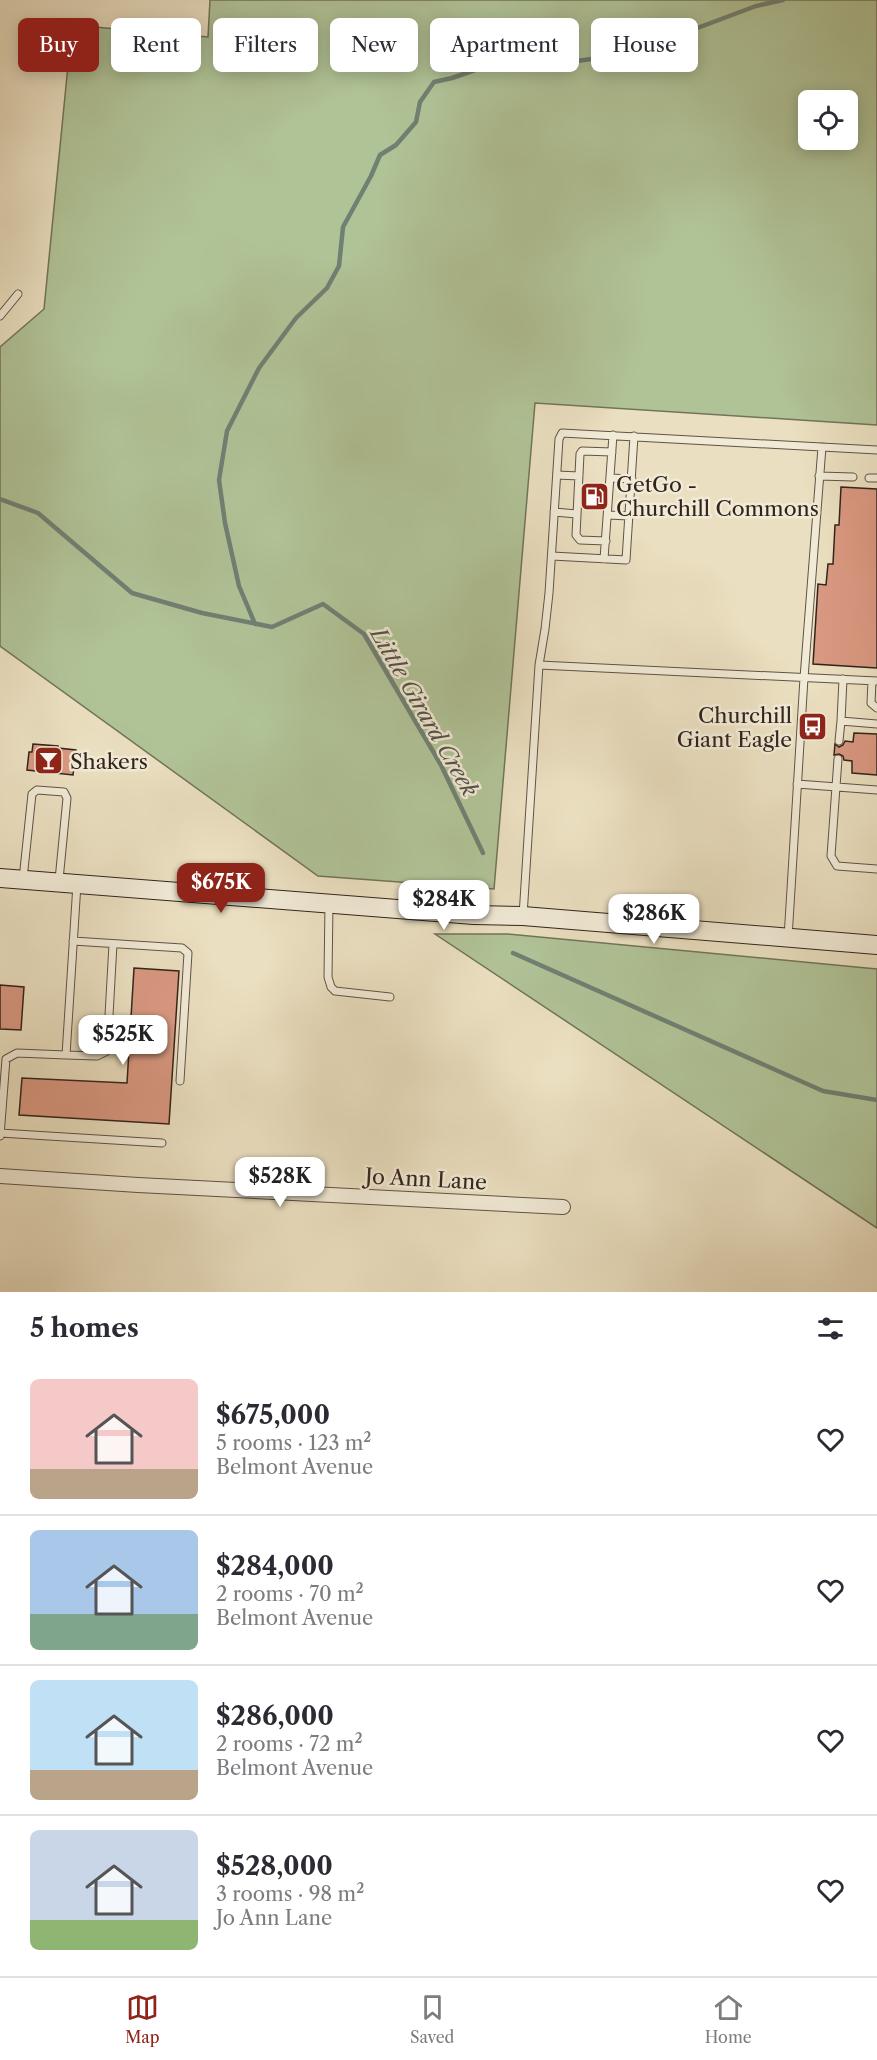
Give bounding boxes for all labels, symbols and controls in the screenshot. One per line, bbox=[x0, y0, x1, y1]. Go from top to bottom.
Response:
chip: Buy bbox=[18, 18, 99, 72]
chip: Rent bbox=[111, 18, 201, 72]
chip: Filters bbox=[213, 18, 318, 72]
chip: New bbox=[330, 18, 418, 72]
chip: Apartment bbox=[430, 18, 579, 72]
chip: House bbox=[591, 18, 698, 72]
map controls bbox=[798, 90, 858, 150]
button: locate bbox=[798, 90, 858, 150]
place label: GetGo - Churchill Commons bbox=[616, 472, 819, 521]
fuel station icon: GetGo - Churchill Commons bbox=[579, 480, 611, 512]
water label: Little Girard Creek bbox=[364, 621, 484, 802]
place label: Churchill Giant Eagle bbox=[677, 703, 792, 752]
bus stop icon: Churchill Giant Eagle bbox=[797, 711, 829, 743]
bar icon: Shakers bbox=[33, 745, 65, 777]
place label: Shakers bbox=[70, 749, 148, 774]
pin: $675K bbox=[179, 863, 263, 914]
text: $675K bbox=[191, 870, 251, 894]
pin: $284K bbox=[402, 880, 486, 931]
text: $284K bbox=[412, 887, 476, 911]
pin: $286K bbox=[612, 894, 696, 945]
text: $286K bbox=[622, 901, 686, 925]
pin: $525K bbox=[81, 1015, 165, 1066]
text: $525K bbox=[92, 1022, 154, 1046]
pin: $528K bbox=[238, 1157, 322, 1208]
street label: Jo Ann Lane bbox=[361, 1163, 488, 1195]
text: $528K bbox=[249, 1164, 311, 1188]
text: 5 homes bbox=[30, 1312, 139, 1344]
icon: filters bbox=[814, 1312, 847, 1345]
text: $675,000 bbox=[216, 1399, 330, 1431]
icon: home bbox=[78, 1403, 150, 1475]
icon: heart bbox=[814, 1423, 847, 1456]
text: 5 rooms · 123 m² bbox=[216, 1431, 372, 1455]
text: Belmont Avenue bbox=[216, 1455, 373, 1479]
text: $284,000 bbox=[216, 1550, 334, 1582]
icon: home bbox=[78, 1554, 150, 1626]
icon: heart bbox=[814, 1574, 847, 1607]
text: 2 rooms · 70 m² bbox=[216, 1582, 364, 1606]
text: Belmont Avenue bbox=[216, 1606, 373, 1630]
text: $286,000 bbox=[216, 1700, 334, 1732]
icon: home bbox=[78, 1704, 150, 1776]
icon: heart bbox=[814, 1724, 847, 1757]
text: 2 rooms · 72 m² bbox=[216, 1732, 363, 1756]
text: Belmont Avenue bbox=[216, 1756, 373, 1780]
text: $528,000 bbox=[216, 1850, 333, 1882]
icon: home bbox=[78, 1854, 150, 1926]
icon: heart bbox=[814, 1874, 847, 1907]
text: 3 rooms · 98 m² bbox=[216, 1882, 364, 1906]
text: Jo Ann Lane bbox=[216, 1906, 332, 1930]
tab: Map bbox=[125, 1991, 160, 2047]
tab: Saved bbox=[410, 1991, 454, 2047]
tab: Home bbox=[705, 1991, 752, 2047]

